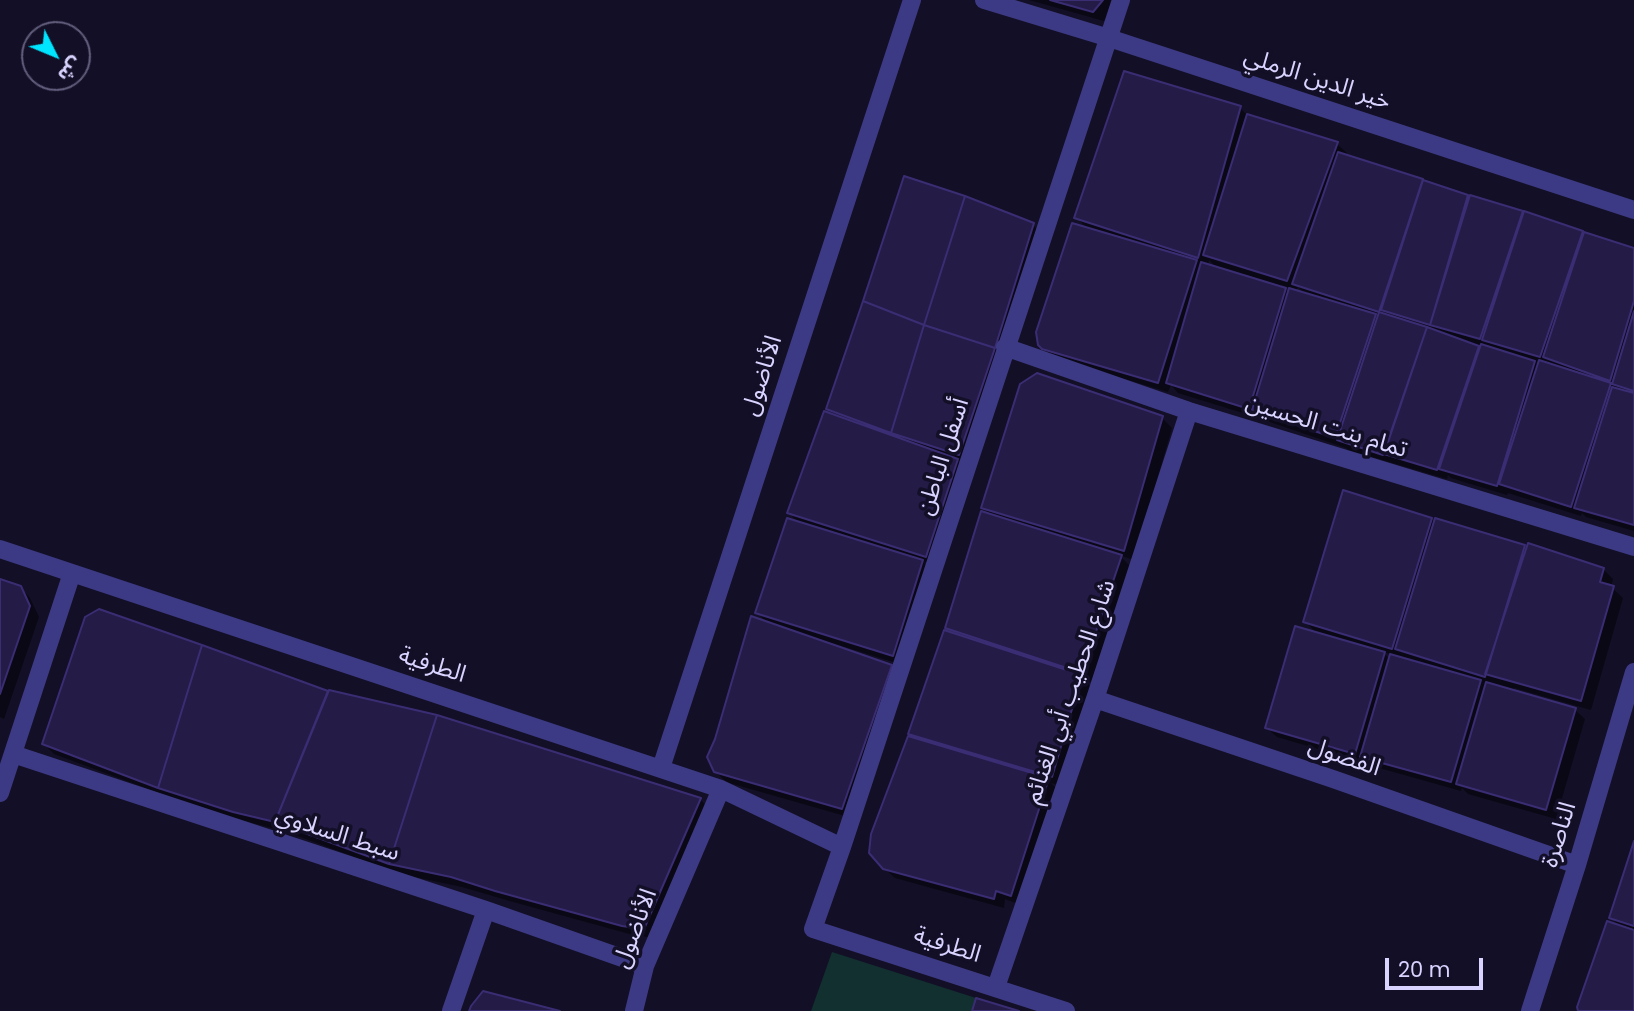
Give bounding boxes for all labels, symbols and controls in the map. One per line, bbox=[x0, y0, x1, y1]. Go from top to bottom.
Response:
north arrow bbox=[21, 21, 91, 91]
street label: خير الدين الرملي bbox=[1240, 43, 1394, 117]
text: ش bbox=[52, 51, 89, 88]
street label: الأناضول bbox=[737, 332, 789, 420]
street label: تمام بنت الحسين bbox=[1242, 389, 1410, 465]
street label: أسفل الباطن bbox=[912, 395, 976, 519]
street label: شارع الحطيب أبي الغنائم bbox=[1019, 576, 1123, 808]
street label: الطرفية bbox=[395, 642, 469, 690]
street label: الفضول bbox=[1304, 732, 1384, 784]
street label: الناصرة bbox=[1536, 799, 1584, 871]
street label: سبط السلاوي bbox=[271, 801, 403, 869]
street label: الأناضول bbox=[608, 885, 664, 973]
street label: الطرفية bbox=[910, 922, 984, 970]
scale bar bbox=[1389, 944, 1487, 988]
text: 20 m bbox=[1398, 955, 1451, 984]

